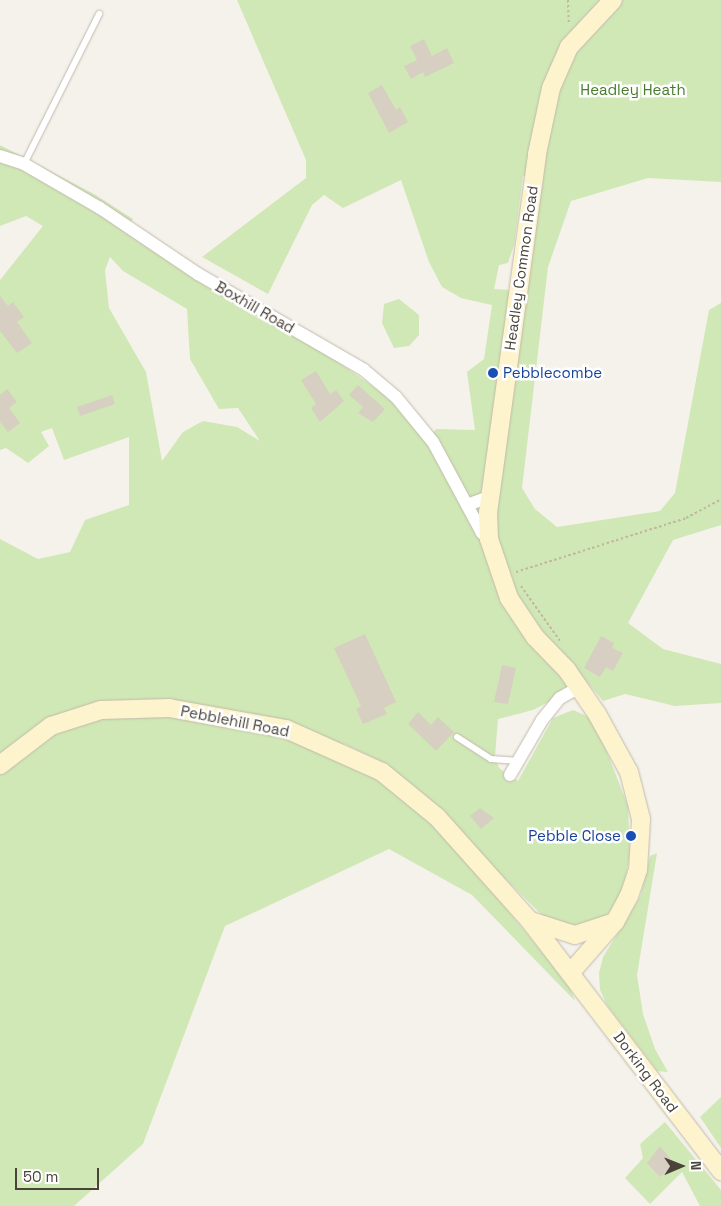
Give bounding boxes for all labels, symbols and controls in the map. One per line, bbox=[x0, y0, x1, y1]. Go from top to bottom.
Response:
park label: Headley Heath bbox=[580, 81, 686, 99]
street label: Headley Common Road bbox=[501, 184, 541, 352]
street label: Boxhill Road bbox=[212, 277, 298, 337]
place label: Pebblecombe bbox=[503, 364, 602, 382]
marker: Pebblecombe bbox=[487, 367, 499, 379]
street label: Pebblehill Road bbox=[179, 702, 291, 740]
place label: Pebble Close bbox=[528, 827, 621, 845]
marker: Pebble Close bbox=[625, 830, 637, 842]
street label: Dorking Road bbox=[610, 1028, 682, 1116]
north arrow bbox=[656, 1141, 706, 1191]
scale bar bbox=[18, 1158, 101, 1190]
text: N bbox=[687, 1161, 705, 1171]
text: 50 m bbox=[23, 1167, 58, 1186]

